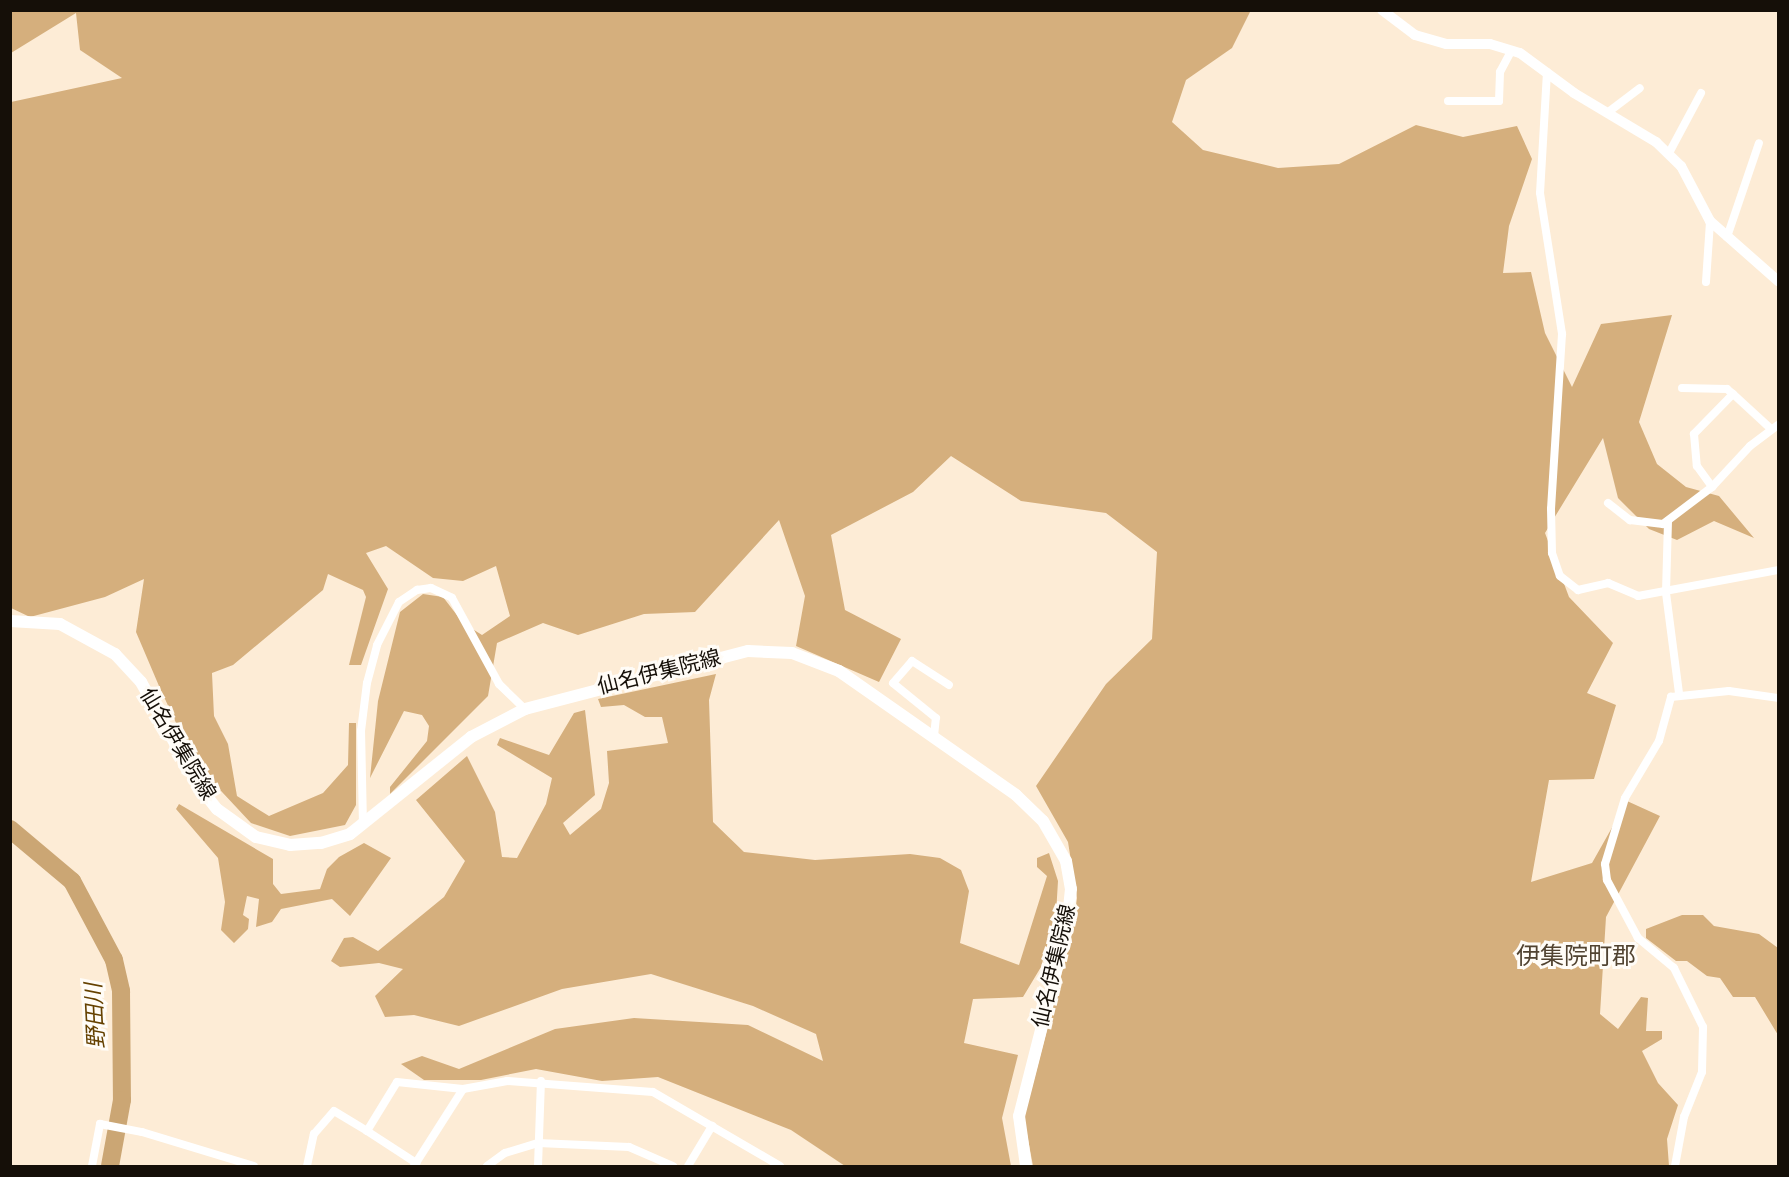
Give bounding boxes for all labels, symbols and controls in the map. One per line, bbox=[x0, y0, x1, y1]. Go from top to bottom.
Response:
street label: 仙名伊集院線 bbox=[595, 645, 723, 699]
street label: 仙名伊集院線 bbox=[135, 684, 221, 804]
street label: 仙名伊集院線 bbox=[1028, 902, 1080, 1030]
district label: 伊集院町郡 bbox=[1516, 942, 1636, 970]
water label: 野田川 bbox=[80, 982, 110, 1050]

